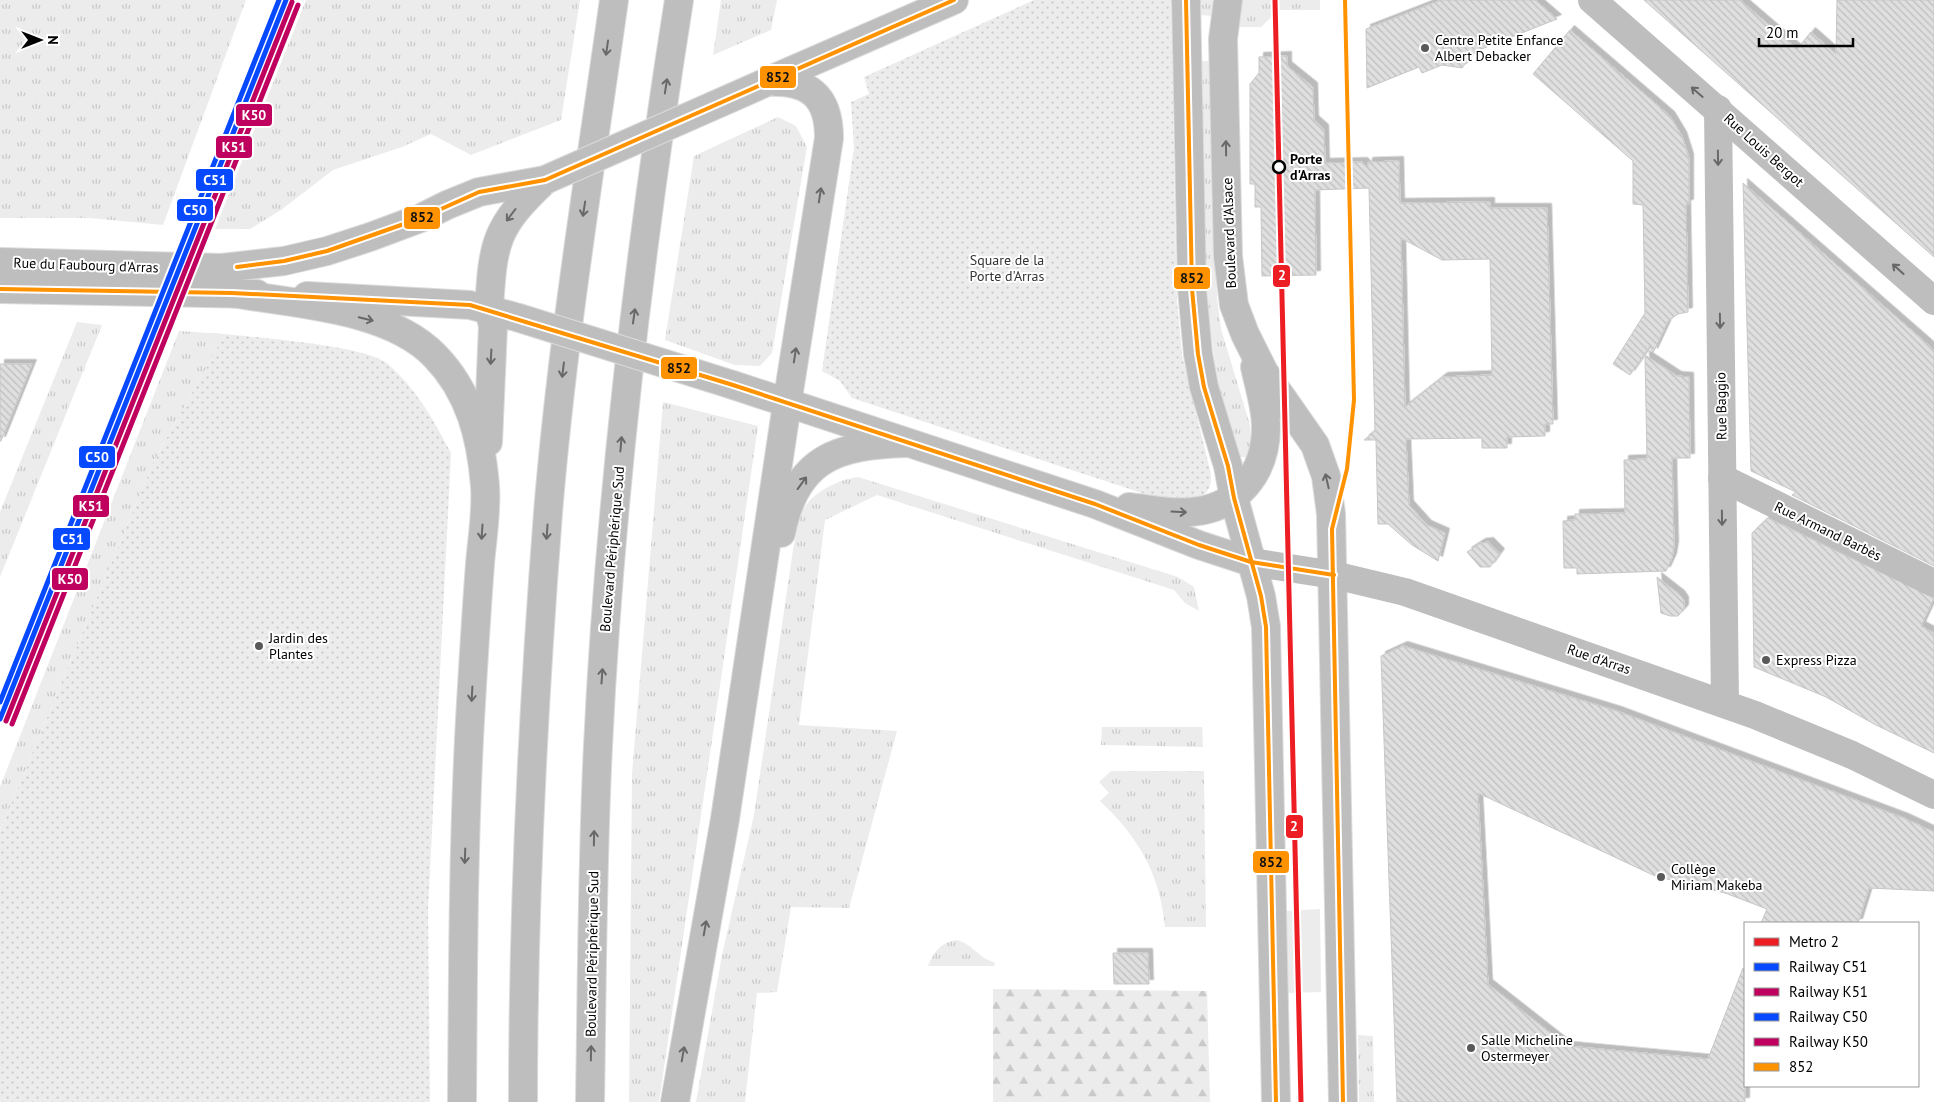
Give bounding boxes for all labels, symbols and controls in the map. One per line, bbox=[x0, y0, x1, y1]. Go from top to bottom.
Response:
north arrow bbox=[15, 15, 65, 65]
scale bar bbox=[1759, 15, 1853, 47]
text: 20 m bbox=[1766, 23, 1799, 42]
place label: Centre Petite Enfance Albert Debacker bbox=[1435, 31, 1563, 65]
text: N bbox=[44, 35, 62, 45]
one-way arrow bbox=[602, 40, 612, 56]
marker: Centre Petite Enfance Albert Debacker bbox=[1419, 42, 1431, 54]
line badge: 852 bbox=[759, 65, 797, 89]
text: 852 bbox=[766, 68, 790, 86]
one-way arrow bbox=[661, 78, 671, 94]
one-way arrow bbox=[1691, 86, 1704, 97]
line badge: K50 bbox=[235, 103, 273, 127]
text: K50 bbox=[242, 106, 266, 124]
street label: Rue Louis Bergot bbox=[1720, 109, 1808, 191]
line badge: K51 bbox=[215, 135, 253, 159]
text: K51 bbox=[222, 138, 246, 156]
one-way arrow bbox=[1221, 140, 1231, 156]
place label: Porte d'Arras bbox=[1290, 150, 1331, 184]
one-way arrow bbox=[1714, 150, 1723, 166]
marker: Porte d'Arras bbox=[1272, 160, 1286, 174]
line badge: C51 bbox=[195, 168, 234, 192]
text: C51 bbox=[203, 171, 227, 189]
street label: Boulevard d'Alsace bbox=[1218, 177, 1240, 289]
one-way arrow bbox=[816, 187, 826, 203]
line badge: C50 bbox=[176, 198, 214, 222]
text: C50 bbox=[183, 201, 207, 219]
one-way arrow bbox=[578, 201, 588, 217]
line badge: 852 bbox=[403, 206, 441, 230]
text: 852 bbox=[410, 208, 434, 226]
one-way arrow bbox=[506, 208, 516, 222]
park label: Square de la Porte d'Arras bbox=[970, 251, 1045, 285]
street label: Rue du Faubourg d'Arras bbox=[13, 253, 159, 277]
one-way arrow bbox=[1891, 263, 1904, 275]
line badge: 2 bbox=[1272, 264, 1291, 288]
line badge: 852 bbox=[1173, 266, 1211, 290]
text: 2 bbox=[1278, 266, 1286, 284]
text: 852 bbox=[1180, 269, 1204, 287]
one-way arrow bbox=[629, 308, 639, 324]
one-way arrow bbox=[1715, 312, 1725, 328]
one-way arrow bbox=[358, 315, 374, 324]
one-way arrow bbox=[791, 348, 801, 364]
one-way arrow bbox=[487, 349, 496, 365]
line badge: 852 bbox=[660, 356, 698, 380]
text: 852 bbox=[667, 359, 691, 377]
one-way arrow bbox=[558, 362, 568, 378]
street label: Rue Baggio bbox=[1711, 372, 1731, 440]
one-way arrow bbox=[616, 437, 626, 453]
line badge: C50 bbox=[78, 445, 116, 469]
text: C50 bbox=[85, 448, 109, 466]
street label: Boulevard Périphérique Sud bbox=[596, 465, 628, 633]
one-way arrow bbox=[1321, 473, 1331, 489]
one-way arrow bbox=[797, 476, 807, 490]
line badge: K51 bbox=[72, 494, 110, 518]
text: K51 bbox=[79, 497, 103, 515]
street label: Rue Armand Barbès bbox=[1772, 497, 1885, 565]
one-way arrow bbox=[1171, 507, 1187, 516]
one-way arrow bbox=[1718, 510, 1727, 526]
one-way arrow bbox=[478, 523, 487, 539]
one-way arrow bbox=[542, 524, 552, 540]
line badge: C51 bbox=[52, 527, 91, 551]
text: C51 bbox=[60, 530, 84, 548]
line badge: K50 bbox=[51, 567, 89, 591]
text: K50 bbox=[58, 570, 82, 588]
place label: Jardin des Plantes bbox=[268, 629, 328, 663]
marker: Jardin des Plantes bbox=[253, 640, 265, 652]
street label: Rue d'Arras bbox=[1565, 640, 1633, 678]
place label: Express Pizza bbox=[1776, 651, 1857, 669]
marker: Express Pizza bbox=[1760, 654, 1772, 666]
one-way arrow bbox=[598, 668, 607, 684]
one-way arrow bbox=[467, 686, 476, 702]
line badge: 2 bbox=[1285, 814, 1304, 839]
text: 2 bbox=[1290, 817, 1298, 835]
one-way arrow bbox=[589, 831, 599, 847]
one-way arrow bbox=[460, 848, 470, 864]
line badge: 852 bbox=[1252, 850, 1290, 874]
text: 852 bbox=[1259, 853, 1283, 871]
place label: Collège Miriam Makeba bbox=[1671, 860, 1763, 894]
street label: Boulevard Périphérique Sud bbox=[582, 871, 602, 1037]
marker: Collège Miriam Makeba bbox=[1655, 871, 1667, 883]
one-way arrow bbox=[701, 920, 711, 936]
legend bbox=[1744, 922, 1919, 1087]
text: Metro 2 bbox=[1789, 932, 1839, 951]
text: Railway C51 bbox=[1789, 957, 1867, 976]
text: Railway K51 bbox=[1789, 982, 1868, 1001]
text: Railway C50 bbox=[1789, 1007, 1867, 1026]
place label: Salle Micheline Ostermeyer bbox=[1481, 1031, 1573, 1065]
text: Railway K50 bbox=[1789, 1032, 1868, 1051]
marker: Salle Micheline Ostermeyer bbox=[1465, 1042, 1477, 1054]
one-way arrow bbox=[586, 1046, 596, 1062]
one-way arrow bbox=[679, 1046, 689, 1062]
text: 852 bbox=[1789, 1057, 1814, 1076]

